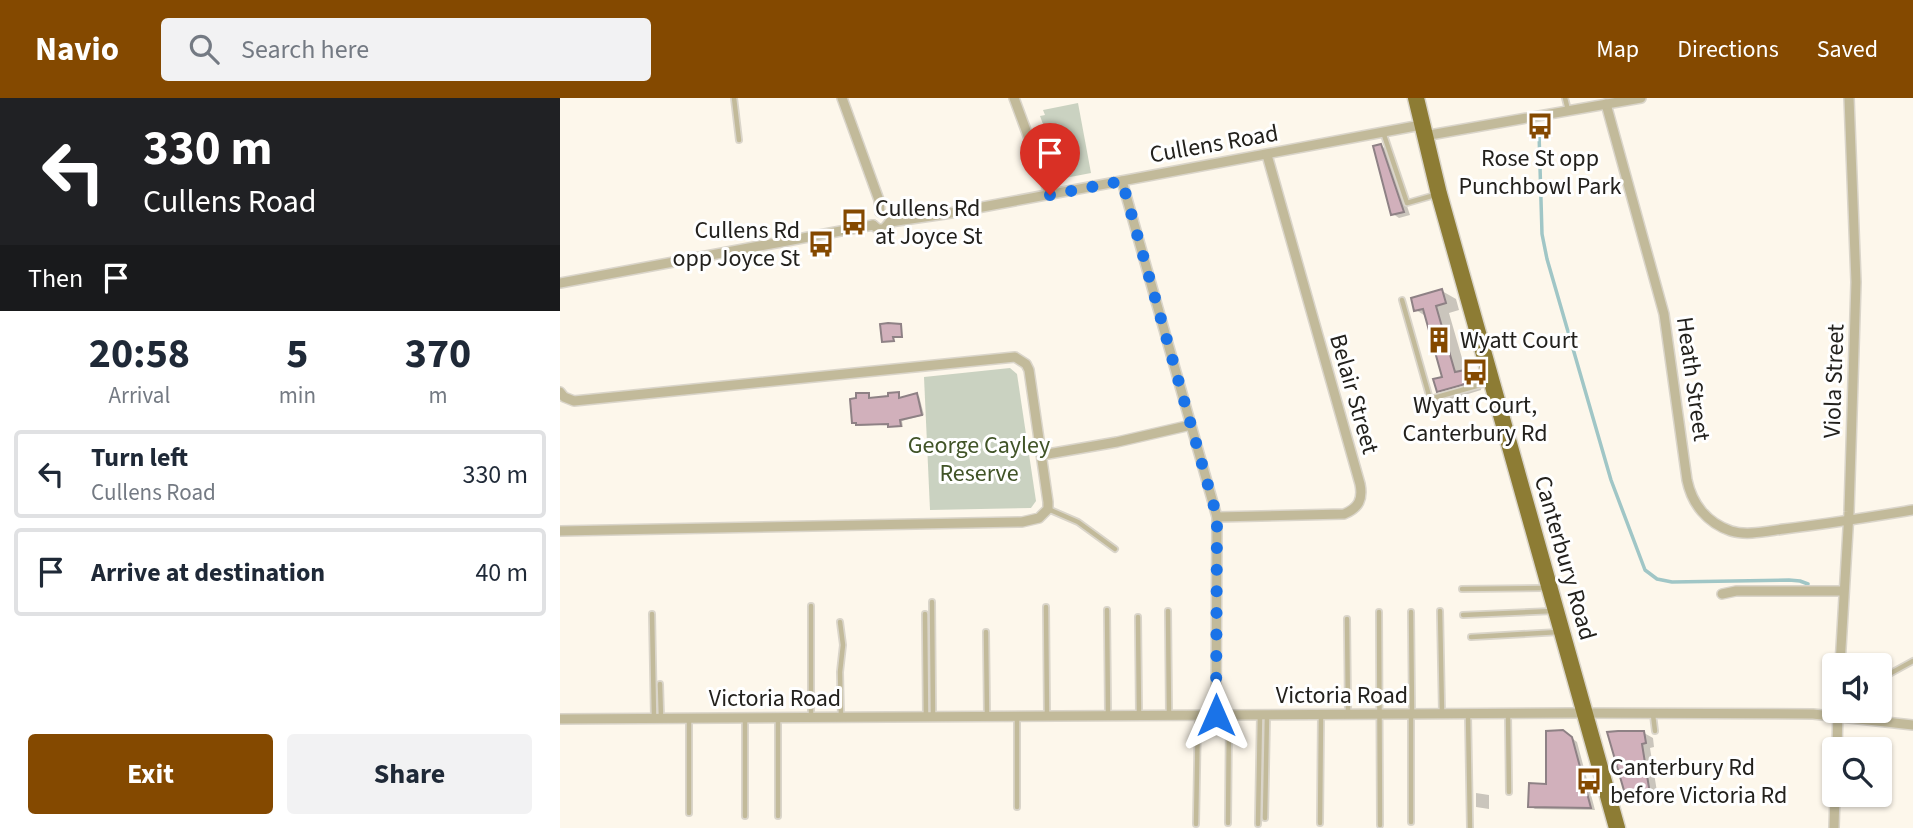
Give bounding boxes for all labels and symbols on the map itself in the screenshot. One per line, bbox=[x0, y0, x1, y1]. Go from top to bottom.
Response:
bus stop icon: Rose St opp Punchbowl Park bbox=[1525, 111, 1555, 141]
street label: Cullens Road bbox=[1147, 115, 1281, 173]
pin bbox=[1020, 123, 1080, 195]
place label: Rose St opp Punchbowl Park bbox=[1459, 141, 1622, 204]
place label: Cullens Rd at Joyce St bbox=[875, 191, 983, 254]
bus stop icon: Cullens Rd at Joyce St bbox=[839, 207, 869, 237]
place label: Cullens Rd opp Joyce St bbox=[673, 213, 800, 276]
bus stop icon: Cullens Rd opp Joyce St bbox=[806, 229, 836, 259]
street label: Heath Street bbox=[1667, 315, 1719, 443]
place label: Wyatt Court bbox=[1460, 323, 1578, 358]
street label: Viola Street bbox=[1815, 323, 1853, 439]
building icon: Wyatt Court bbox=[1424, 325, 1454, 355]
street label: Belair Street bbox=[1320, 330, 1388, 458]
bus stop icon: Wyatt Court, Canterbury Rd bbox=[1460, 357, 1490, 387]
place label: Wyatt Court, Canterbury Rd bbox=[1403, 388, 1547, 451]
park label: George Cayley Reserve bbox=[908, 428, 1050, 491]
street label: Canterbury Road bbox=[1525, 472, 1605, 644]
position arrow bbox=[1179, 678, 1253, 752]
street label: Victoria Road bbox=[1276, 678, 1408, 713]
street label: Victoria Road bbox=[709, 681, 841, 716]
place label: Canterbury Rd before Victoria Rd bbox=[1610, 750, 1787, 813]
bus stop icon: Canterbury Rd before Victoria Rd bbox=[1574, 766, 1604, 796]

